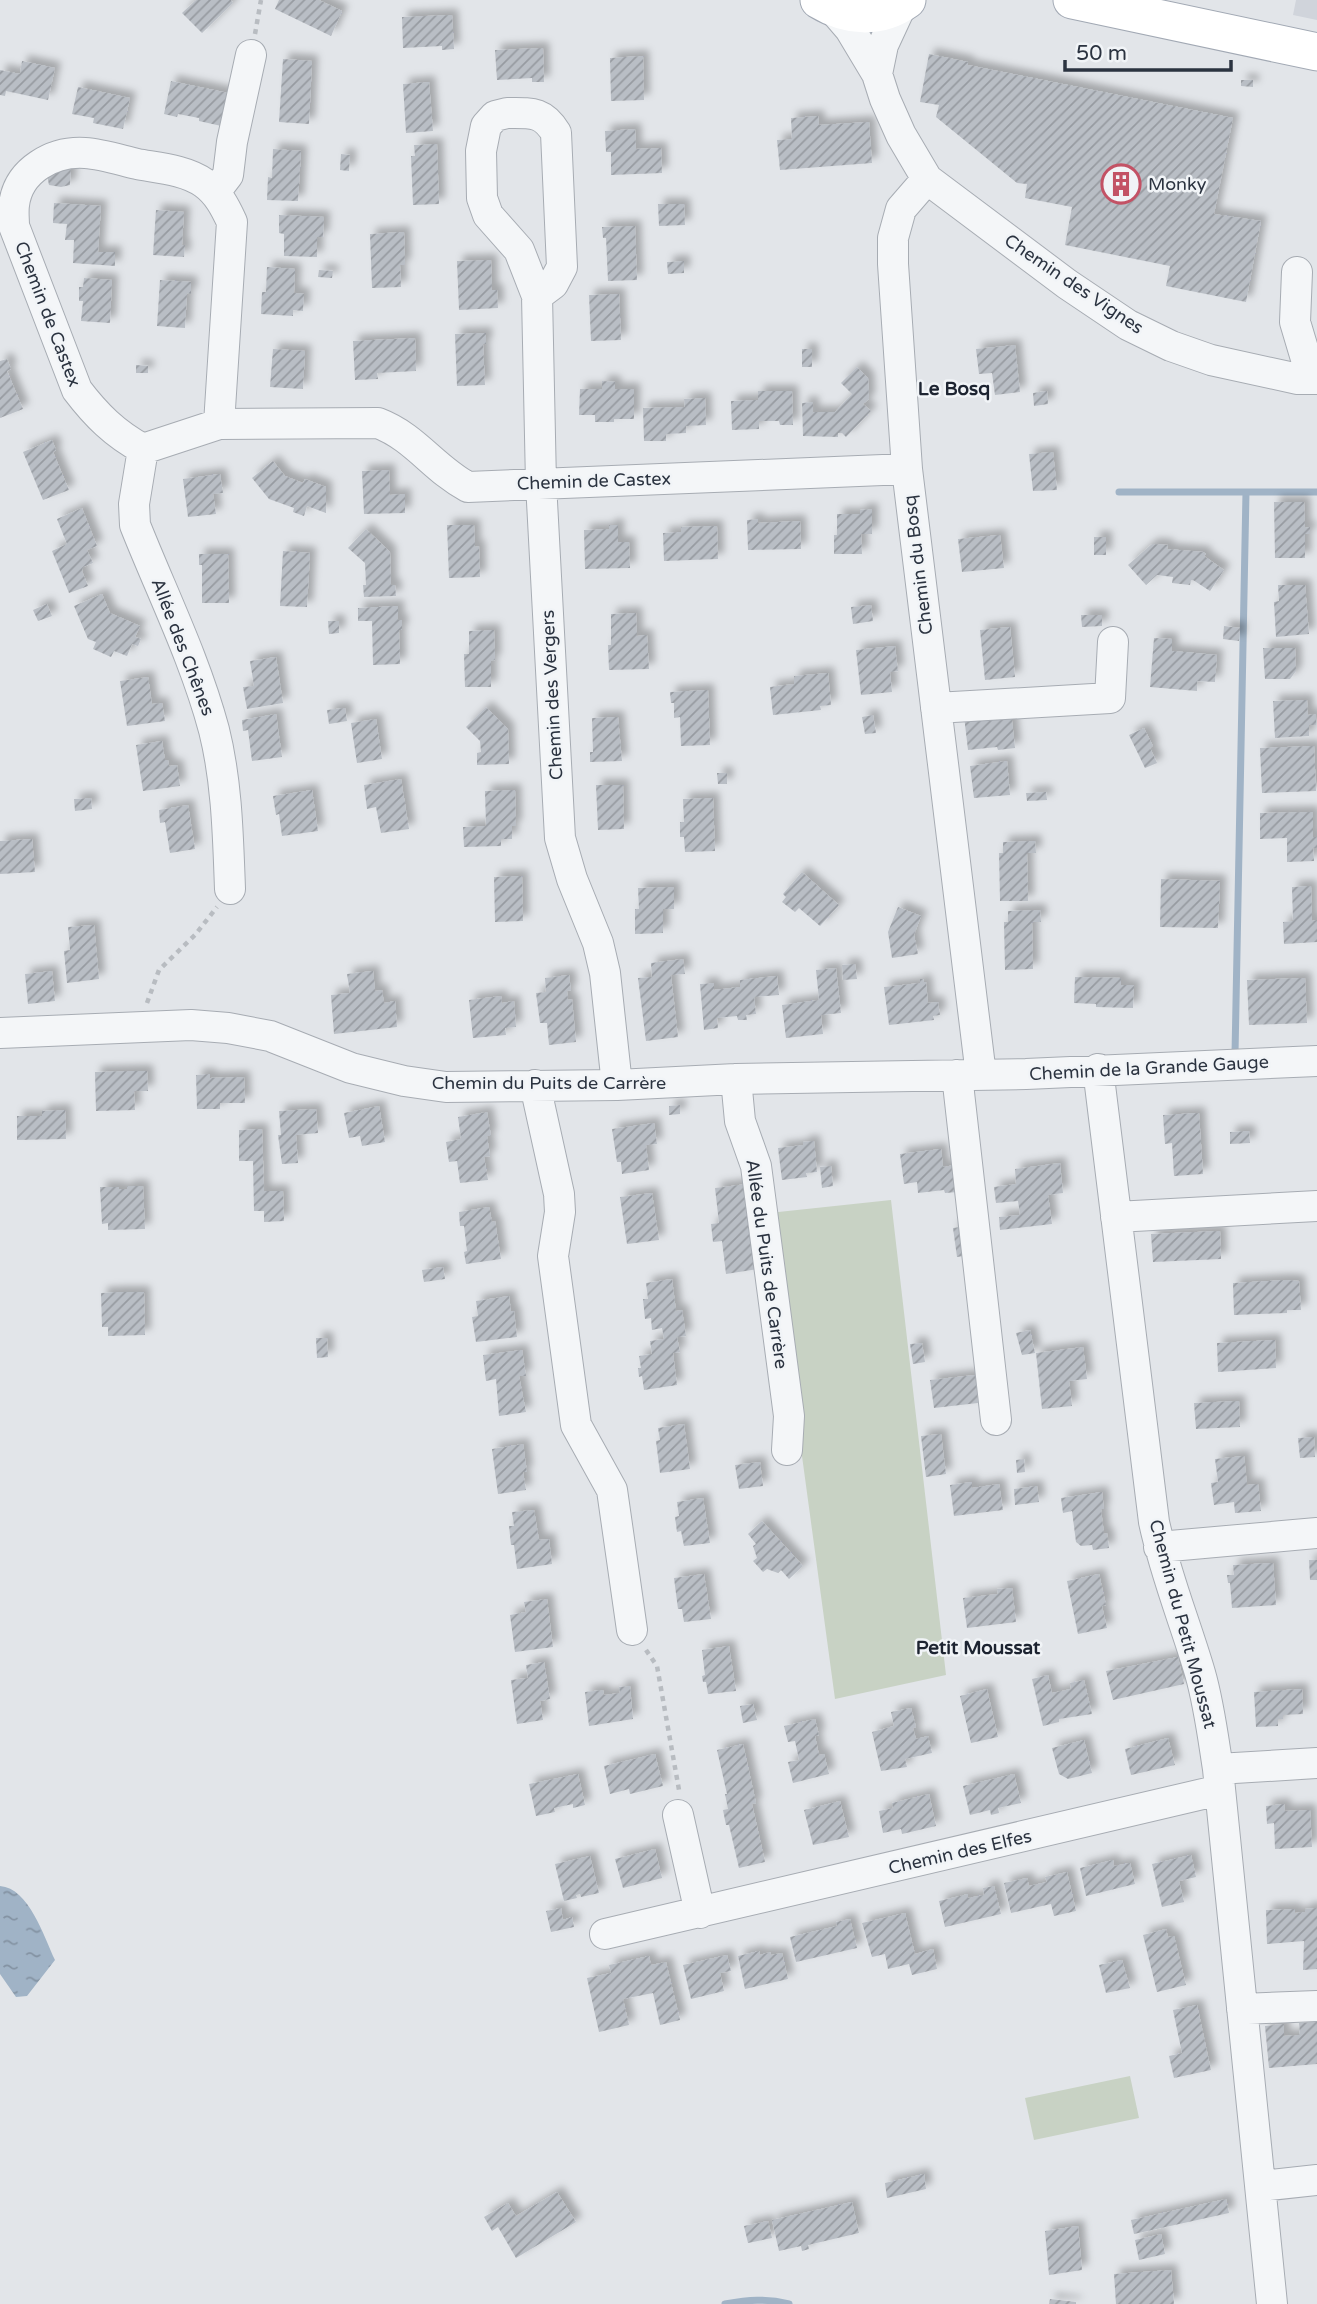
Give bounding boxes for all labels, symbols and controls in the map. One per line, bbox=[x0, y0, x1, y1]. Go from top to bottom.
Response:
scale bar bbox=[1065, 28, 1231, 72]
text: 50 m bbox=[1076, 41, 1127, 66]
building icon: Monky bbox=[1100, 163, 1142, 205]
place label: Monky bbox=[1148, 173, 1207, 195]
street label: Chemin des Vignes bbox=[1000, 229, 1148, 339]
street label: Chemin de Castex bbox=[10, 238, 86, 390]
district label: Le Bosq bbox=[918, 378, 990, 401]
street label: Chemin de Castex bbox=[517, 467, 671, 495]
street label: Chemin du Bosq bbox=[899, 494, 937, 636]
street label: Allée des Chênes bbox=[147, 575, 219, 719]
street label: Chemin des Vergers bbox=[537, 609, 567, 781]
street label: Chemin de la Grande Gauge bbox=[1029, 1051, 1269, 1085]
street label: Chemin du Puits de Carrère bbox=[432, 1072, 666, 1094]
street label: Allée du Puits de Carrère bbox=[741, 1158, 793, 1370]
street label: Chemin du Petit Moussat bbox=[1145, 1517, 1222, 1731]
district label: Petit Moussat bbox=[916, 1637, 1041, 1659]
street label: Chemin des Elfes bbox=[886, 1825, 1034, 1879]

